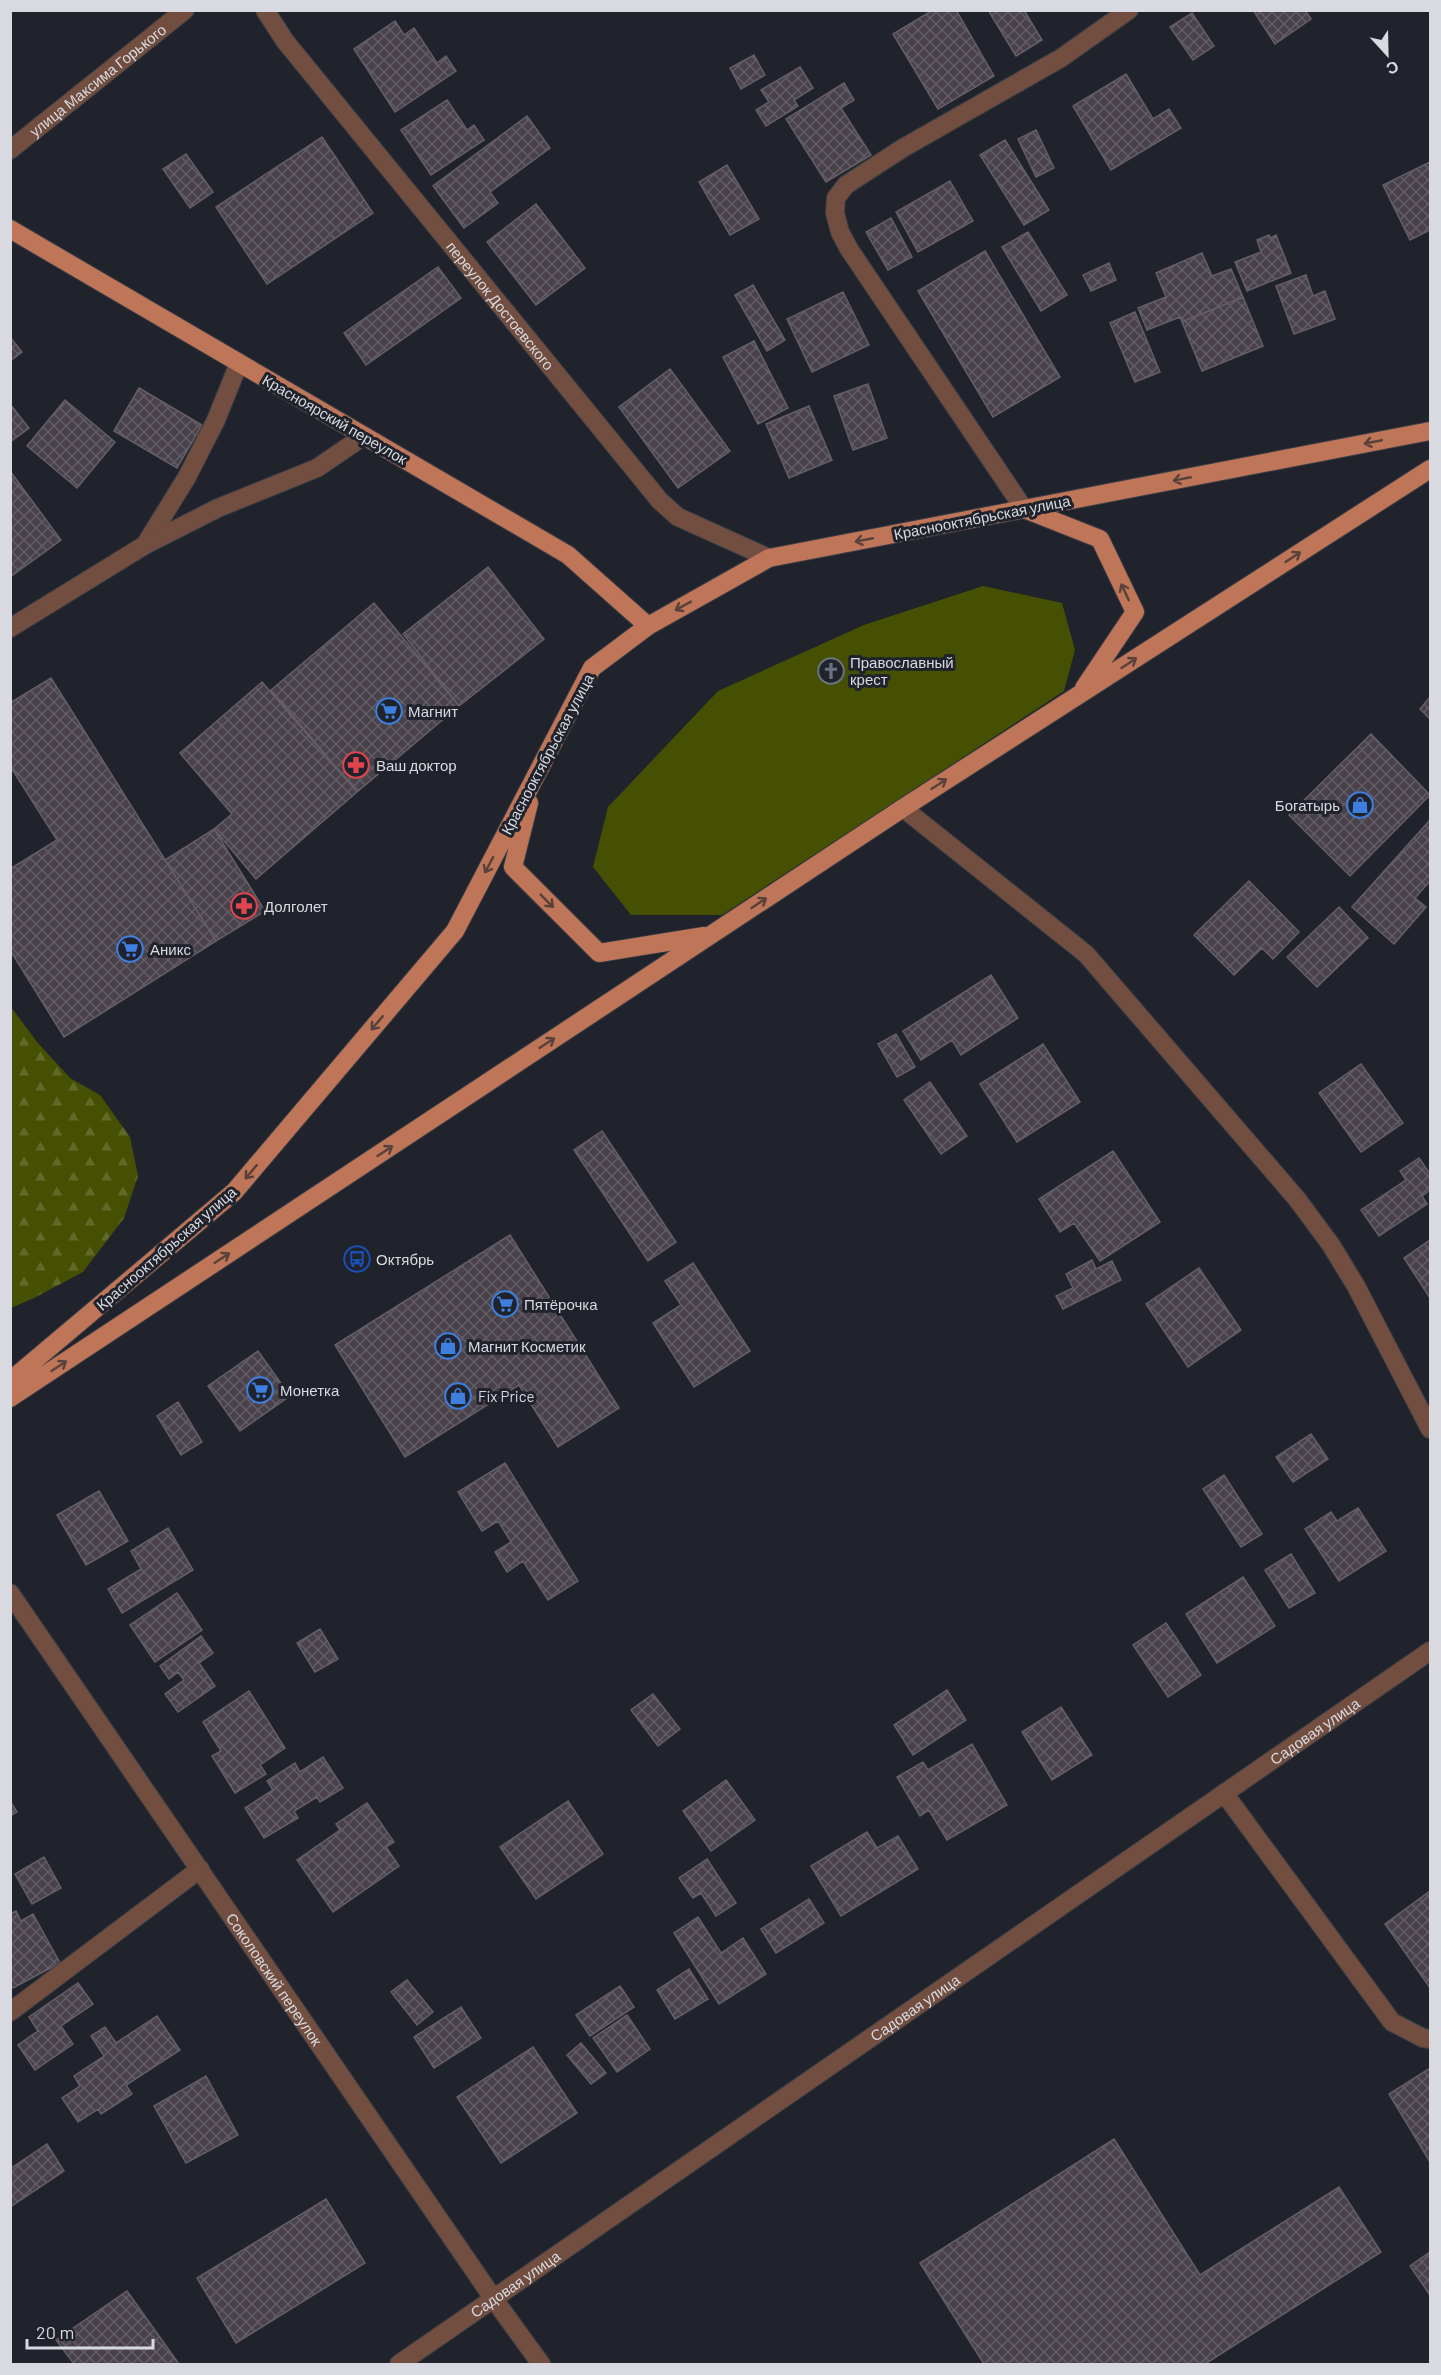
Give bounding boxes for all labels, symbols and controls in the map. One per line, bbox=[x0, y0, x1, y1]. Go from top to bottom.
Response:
street label: улица Максима Горького bbox=[26, 20, 169, 140]
north arrow bbox=[1357, 24, 1417, 84]
text: С bbox=[1383, 57, 1402, 80]
street label: переулок Достоевского bbox=[443, 238, 558, 373]
street label: Красноярский переулок bbox=[260, 370, 411, 468]
one-way arrow bbox=[1364, 437, 1383, 448]
one-way arrow bbox=[1172, 474, 1192, 485]
street label: Краснооктябрьская улица bbox=[892, 491, 1072, 543]
one-way arrow bbox=[855, 535, 874, 546]
one-way arrow bbox=[1284, 551, 1301, 563]
one-way arrow bbox=[1118, 583, 1130, 601]
one-way arrow bbox=[675, 601, 692, 613]
place label: Православный крест bbox=[850, 653, 954, 688]
church icon: Православный крест bbox=[816, 656, 846, 686]
one-way arrow bbox=[1120, 656, 1137, 669]
street label: Краснооктябрьская улица bbox=[497, 670, 597, 837]
supermarket icon: Магнит bbox=[374, 696, 404, 726]
place label: Магнит bbox=[408, 702, 458, 720]
pharmacy icon: Ваш доктор bbox=[341, 750, 371, 780]
place label: Ваш доктор bbox=[376, 756, 457, 774]
one-way arrow bbox=[930, 778, 947, 790]
shop icon: Богатырь bbox=[1345, 790, 1375, 820]
place label: Богатырь bbox=[1275, 796, 1340, 814]
one-way arrow bbox=[483, 855, 494, 873]
pharmacy icon: Долголет bbox=[229, 891, 259, 921]
one-way arrow bbox=[540, 894, 555, 909]
place label: Долголет bbox=[264, 897, 328, 915]
one-way arrow bbox=[750, 897, 766, 909]
supermarket icon: Аникс bbox=[115, 934, 145, 964]
place label: Аникс bbox=[150, 940, 191, 958]
one-way arrow bbox=[370, 1015, 384, 1030]
one-way arrow bbox=[538, 1037, 555, 1049]
one-way arrow bbox=[376, 1145, 392, 1157]
one-way arrow bbox=[244, 1164, 258, 1179]
street label: Краснооктябрьская улица bbox=[92, 1182, 240, 1314]
bus stop icon: Октябрь bbox=[342, 1244, 372, 1274]
place label: Октябрь bbox=[376, 1250, 434, 1268]
one-way arrow bbox=[213, 1252, 230, 1264]
supermarket icon: Пятёрочка bbox=[490, 1289, 520, 1319]
place label: Пятёрочка bbox=[524, 1295, 598, 1313]
shop icon: Магнит Косметик bbox=[433, 1331, 463, 1361]
place label: Магнит Косметик bbox=[468, 1337, 586, 1355]
one-way arrow bbox=[51, 1360, 67, 1372]
supermarket icon: Монетка bbox=[245, 1375, 275, 1405]
place label: Монетка bbox=[280, 1381, 340, 1399]
shop icon: Fix Price bbox=[443, 1381, 473, 1411]
place label: Fix Price bbox=[478, 1387, 534, 1405]
street label: Садовая улица bbox=[1266, 1693, 1363, 1768]
street label: Соколовский переулок bbox=[223, 1909, 327, 2049]
street label: Садовая улица bbox=[866, 1970, 964, 2045]
street label: Садовая улица bbox=[467, 2246, 564, 2321]
scale bar bbox=[27, 2312, 153, 2350]
text: 20 m bbox=[36, 2321, 74, 2343]

